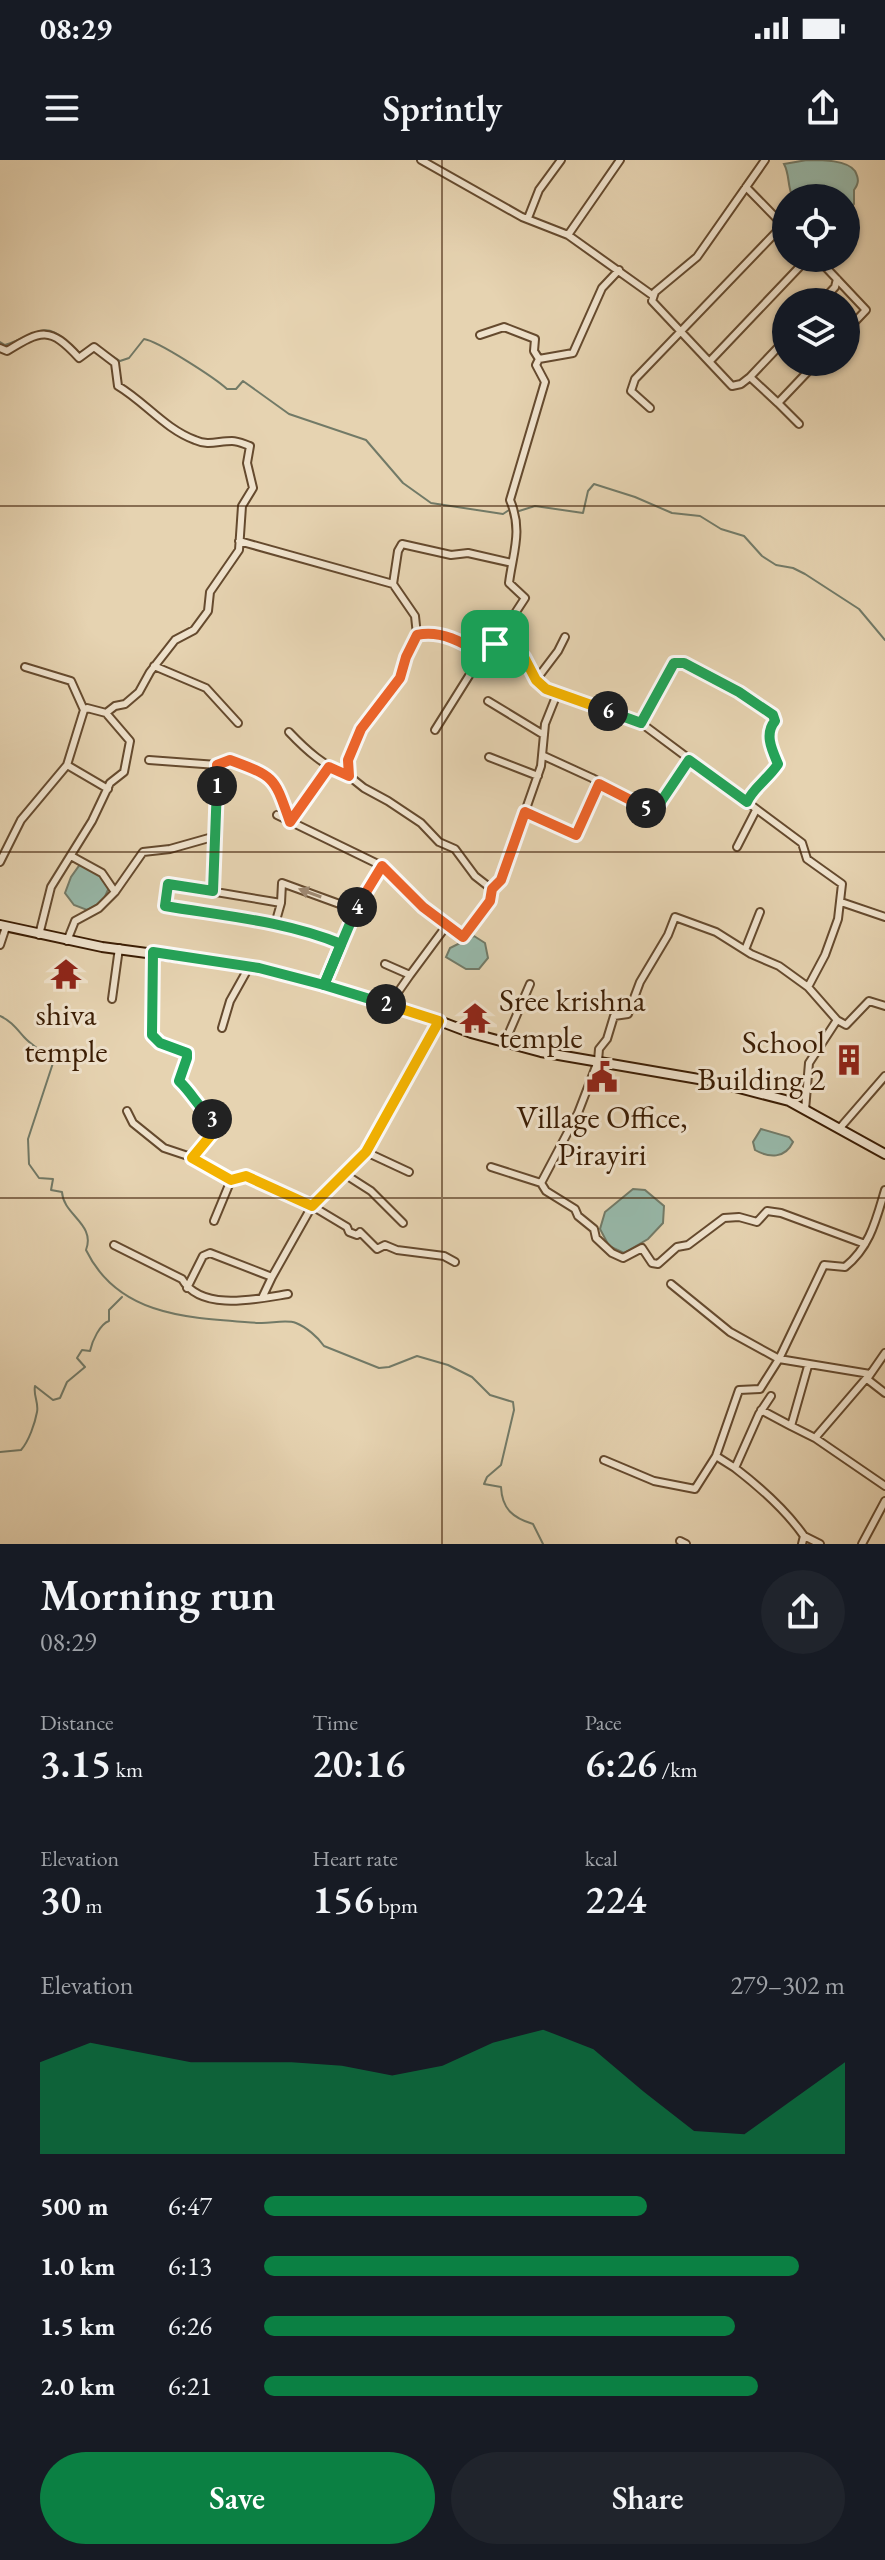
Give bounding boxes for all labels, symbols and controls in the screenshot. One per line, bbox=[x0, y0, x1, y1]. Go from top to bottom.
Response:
text: 08:29 bbox=[40, 9, 112, 48]
text: Sprintly bbox=[383, 85, 502, 132]
icon: menu bbox=[40, 86, 84, 130]
icon: share bbox=[801, 86, 845, 130]
map controls bbox=[772, 184, 860, 376]
button: locate bbox=[772, 184, 860, 272]
button: layers bbox=[772, 288, 860, 376]
pin bbox=[461, 610, 529, 678]
icon: arrive bbox=[473, 622, 517, 666]
pin: 6 bbox=[588, 691, 628, 731]
text: 6 bbox=[602, 696, 614, 725]
pin: 1 bbox=[197, 766, 237, 806]
text: 1 bbox=[211, 771, 223, 800]
pin: 5 bbox=[626, 788, 666, 828]
text: 5 bbox=[640, 793, 652, 822]
one-way arrow bbox=[298, 887, 322, 899]
pin: 4 bbox=[337, 887, 377, 927]
text: 4 bbox=[351, 892, 363, 921]
temple icon: shiva temple bbox=[49, 957, 83, 991]
place label: Sree krishna temple bbox=[499, 979, 646, 1058]
pin: 2 bbox=[366, 984, 406, 1024]
text: 2 bbox=[380, 989, 392, 1018]
place label: shiva temple bbox=[24, 993, 108, 1072]
temple icon: Sree krishna temple bbox=[458, 1001, 492, 1035]
place label: School Building 2 bbox=[697, 1021, 826, 1100]
building icon: School Building 2 bbox=[832, 1043, 866, 1077]
public building icon: Village Office, Pirayiri bbox=[585, 1060, 619, 1094]
place label: Village Office, Pirayiri bbox=[516, 1096, 688, 1175]
pin: 3 bbox=[192, 1099, 232, 1139]
text: 3 bbox=[206, 1104, 218, 1133]
text: Morning run bbox=[40, 1566, 276, 1623]
button: share bbox=[761, 1570, 845, 1654]
text: 08:29 bbox=[40, 1625, 96, 1659]
text: Distance bbox=[40, 1708, 113, 1737]
text: Time bbox=[312, 1708, 358, 1737]
text: Pace bbox=[585, 1708, 622, 1737]
text: 3.15 bbox=[40, 1737, 111, 1789]
text: 20:16 bbox=[312, 1737, 405, 1789]
text: 6:26 bbox=[585, 1737, 657, 1789]
text: km bbox=[111, 1755, 143, 1784]
text: /km bbox=[657, 1755, 698, 1784]
text: Elevation bbox=[40, 1844, 119, 1873]
text: Heart rate bbox=[312, 1844, 398, 1873]
text: kcal bbox=[585, 1844, 618, 1873]
text: 30 bbox=[40, 1873, 81, 1925]
text: 156 bbox=[312, 1873, 374, 1925]
text: 224 bbox=[585, 1873, 646, 1925]
text: m bbox=[81, 1891, 103, 1920]
text: bpm bbox=[374, 1891, 418, 1920]
text: Elevation bbox=[40, 1968, 134, 2002]
text: 279–302 m bbox=[730, 1968, 845, 2002]
text: 500 m bbox=[40, 2189, 108, 2223]
text: 6:47 bbox=[168, 2189, 212, 2223]
text: 1.0 km bbox=[40, 2249, 115, 2283]
text: 6:13 bbox=[168, 2249, 212, 2283]
text: 1.5 km bbox=[40, 2309, 115, 2343]
text: 6:26 bbox=[168, 2309, 212, 2343]
text: 2.0 km bbox=[40, 2369, 115, 2403]
text: 6:21 bbox=[168, 2369, 212, 2403]
button: Save bbox=[40, 2452, 435, 2544]
button: Share bbox=[451, 2452, 845, 2544]

